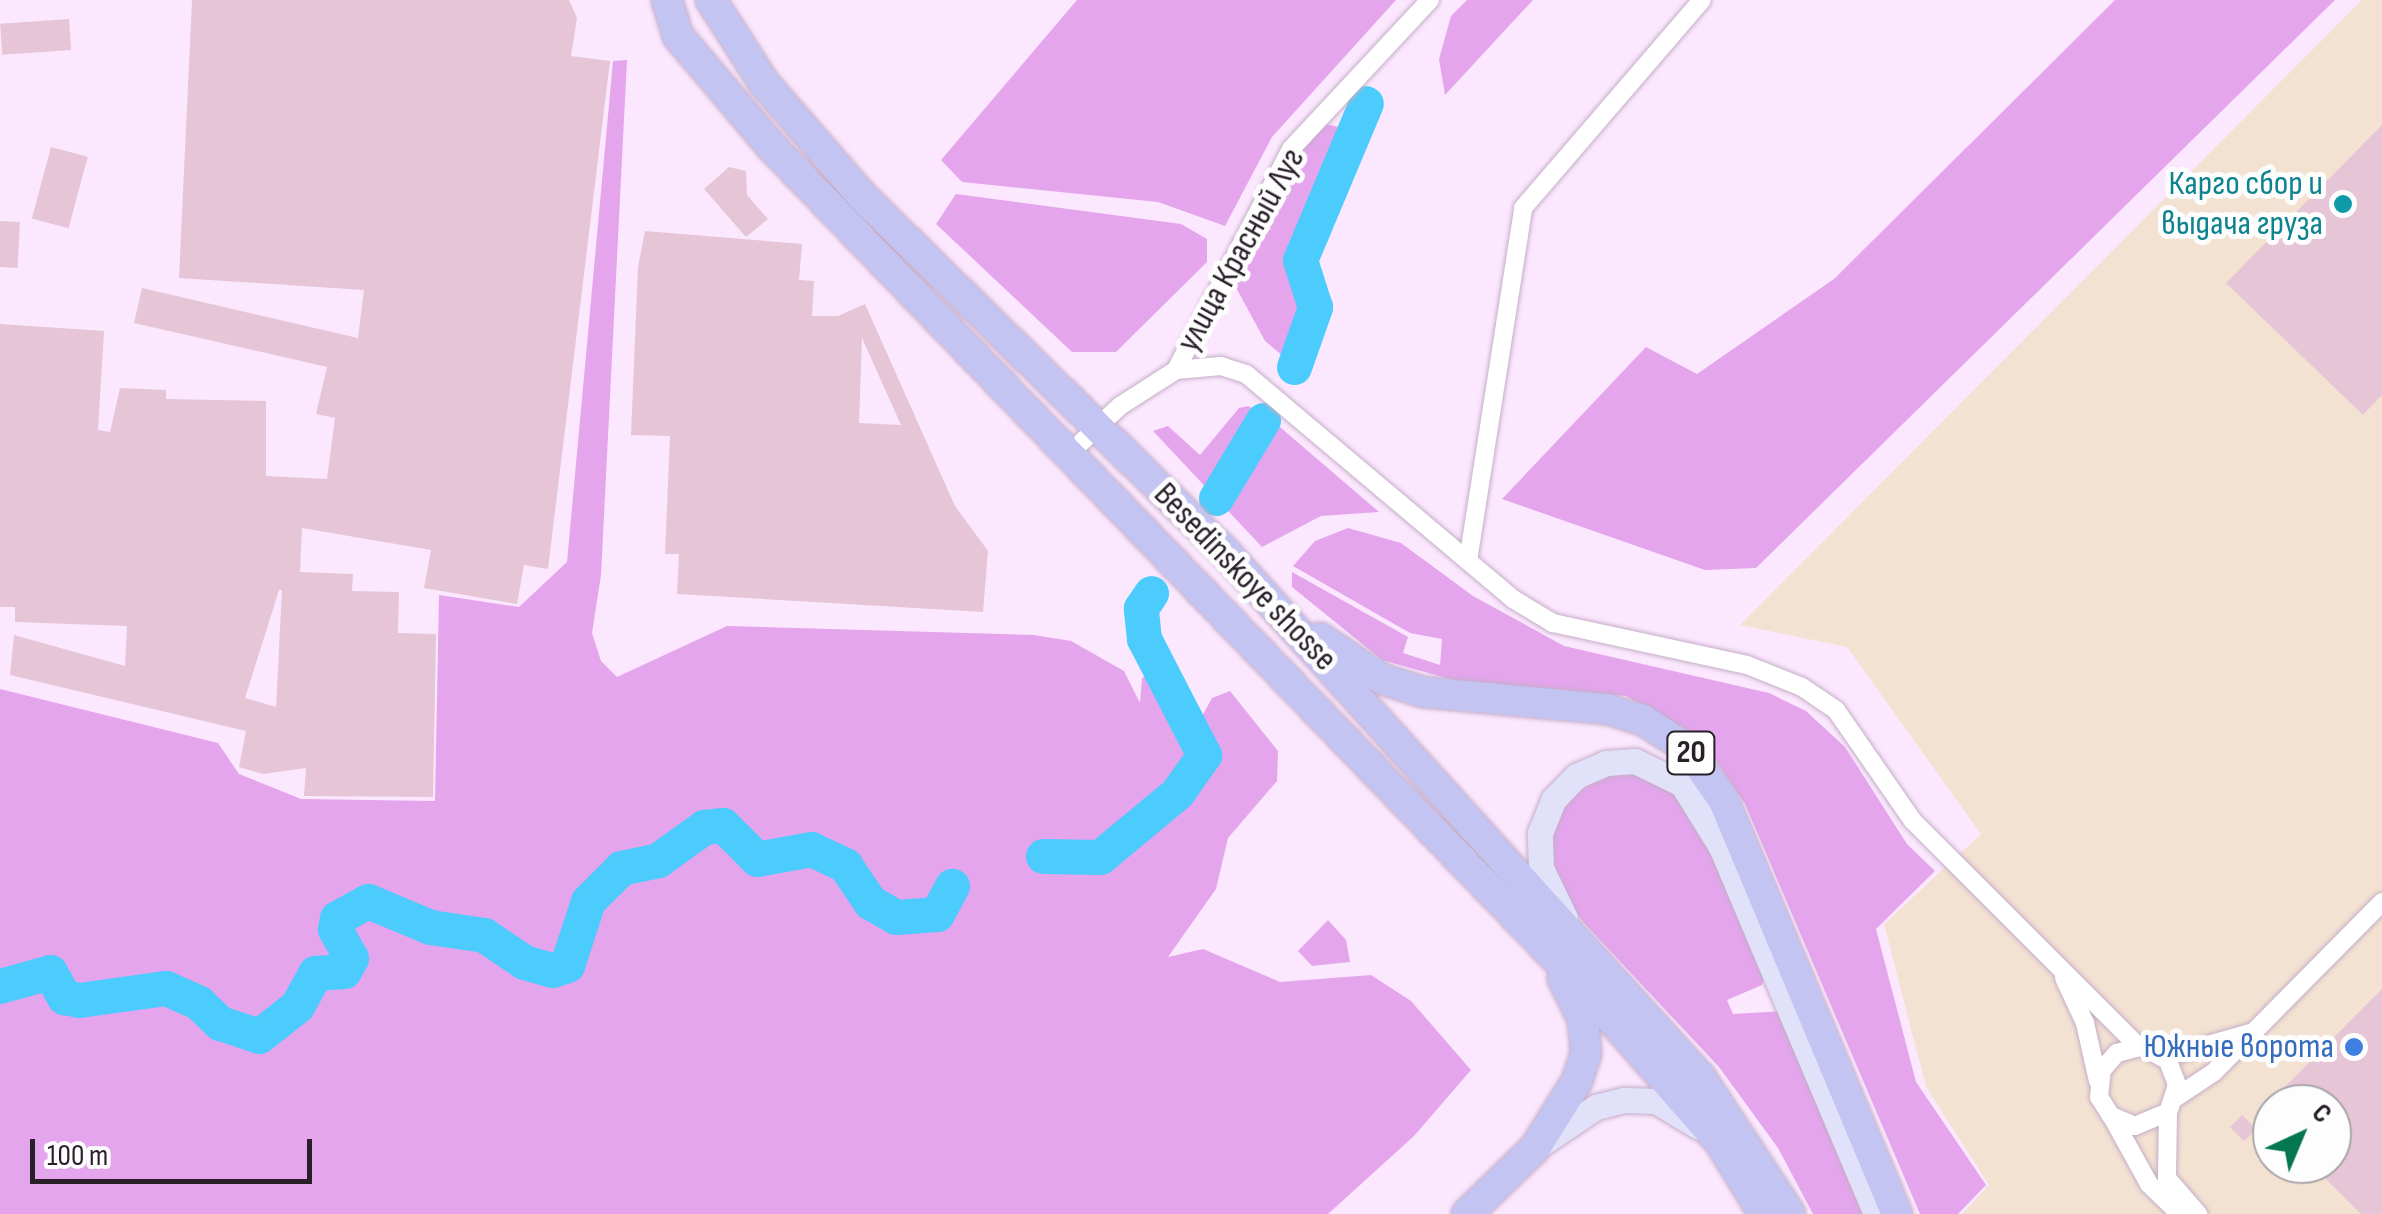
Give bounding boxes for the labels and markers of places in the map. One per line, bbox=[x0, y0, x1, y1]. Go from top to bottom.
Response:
place label: Карго сбор и выдача груза bbox=[2161, 163, 2323, 245]
marker: Карго сбор и выдача груза bbox=[2332, 193, 2354, 215]
place label: Южные ворота bbox=[2144, 1026, 2334, 1068]
marker: Южные ворота bbox=[2343, 1036, 2365, 1058]

